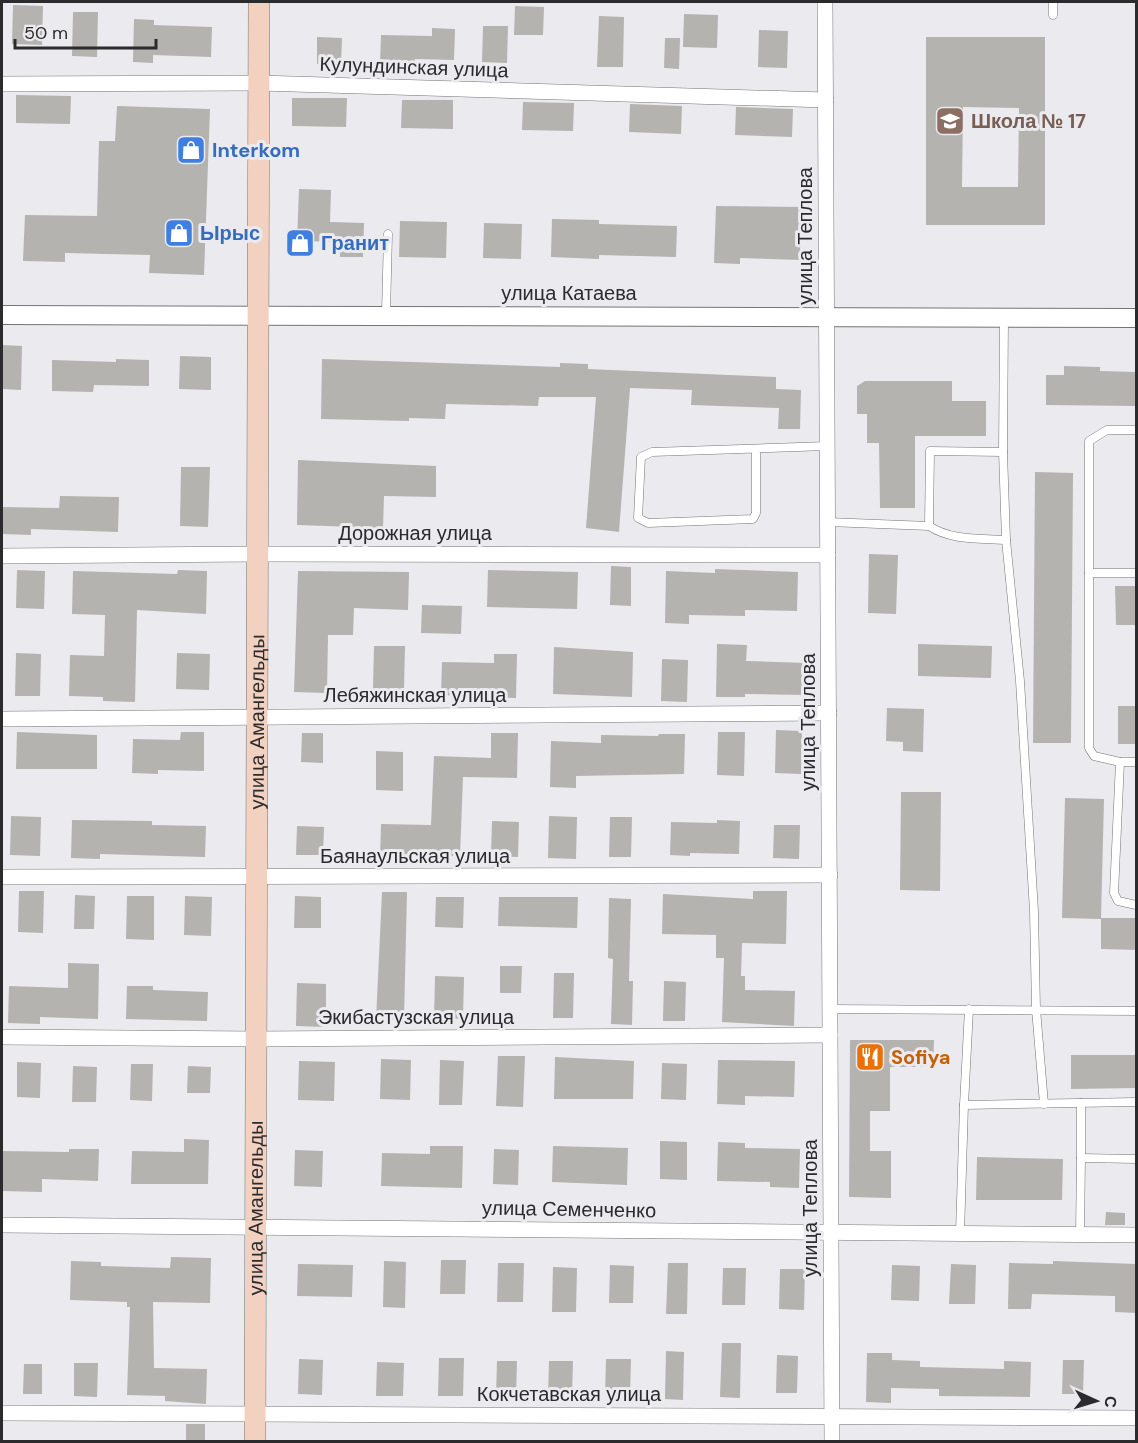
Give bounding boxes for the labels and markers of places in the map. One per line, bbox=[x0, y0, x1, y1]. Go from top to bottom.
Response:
school or university icon: Школа № 17 bbox=[934, 105, 966, 137]
place label: Школа № 17 bbox=[971, 108, 1086, 134]
shop icon: Interkom bbox=[175, 134, 207, 166]
place label: Interkom bbox=[212, 137, 300, 163]
shop icon: Ырыс bbox=[163, 217, 195, 249]
place label: Ырыс bbox=[200, 220, 260, 246]
shop icon: Гранит bbox=[284, 227, 316, 259]
place label: Гранит bbox=[321, 230, 389, 256]
restaurant icon: Sofiya bbox=[854, 1041, 886, 1073]
place label: Sofiya bbox=[891, 1044, 950, 1070]

